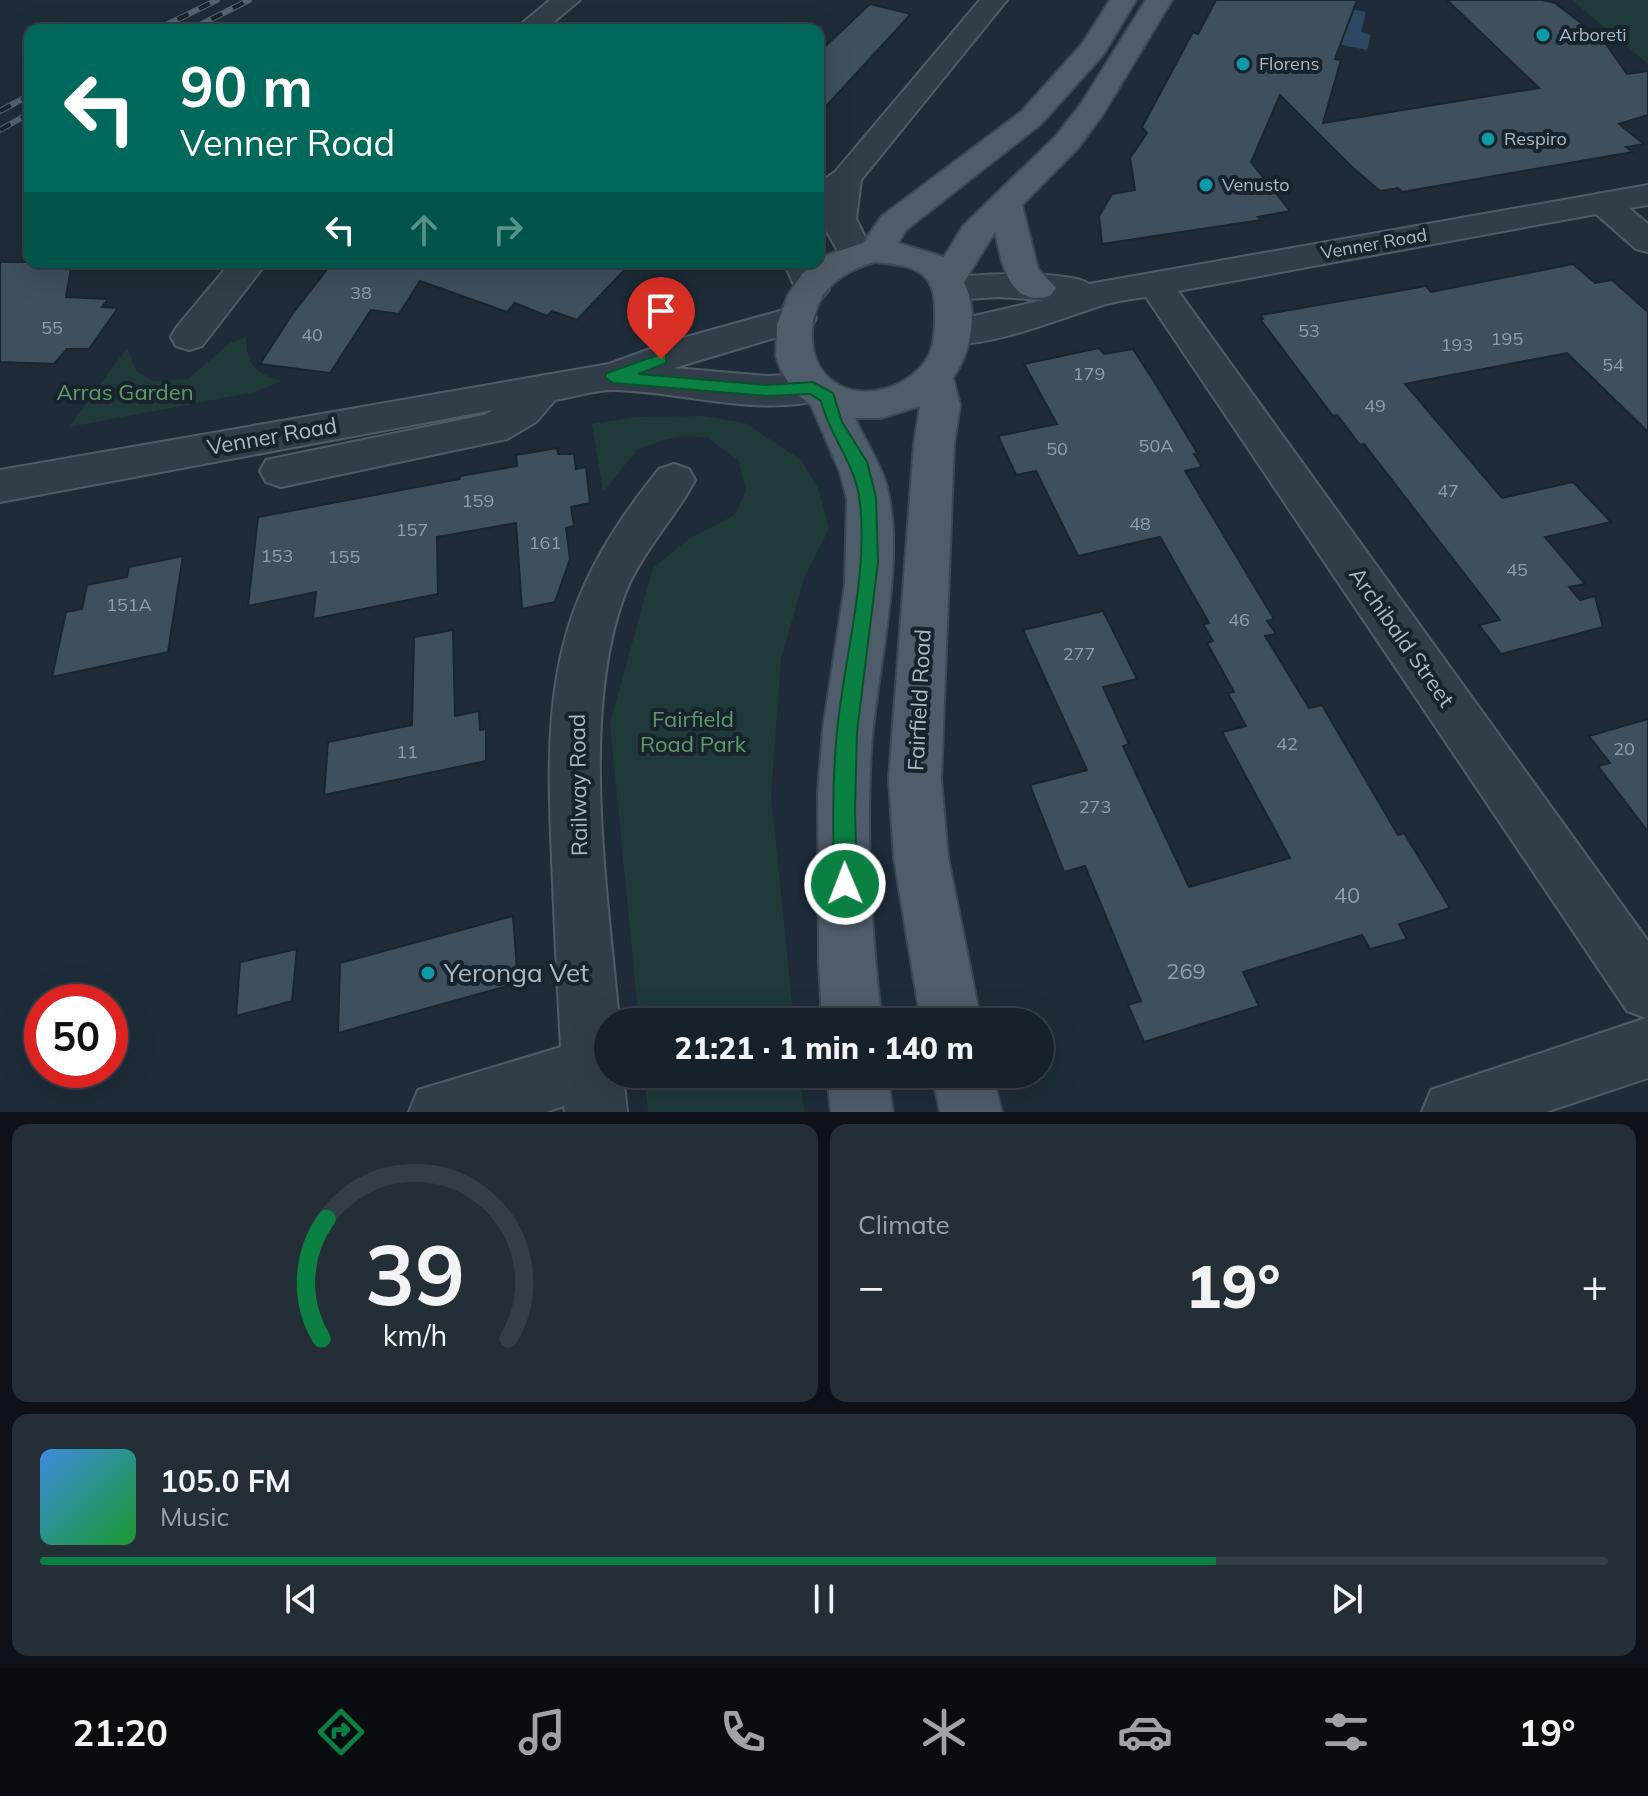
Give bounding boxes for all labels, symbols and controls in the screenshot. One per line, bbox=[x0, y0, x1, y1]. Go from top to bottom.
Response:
place label: Arboreti bbox=[1559, 23, 1627, 46]
marker: Arboreti bbox=[1534, 26, 1552, 44]
text: 90 m bbox=[180, 51, 313, 121]
place label: Florens bbox=[1259, 52, 1319, 75]
marker: Florens bbox=[1234, 55, 1252, 73]
icon: left bbox=[48, 56, 152, 160]
text: Venner Road bbox=[180, 120, 395, 165]
place label: Respiro bbox=[1504, 127, 1567, 150]
marker: Respiro bbox=[1479, 130, 1497, 148]
place label: Venusto bbox=[1222, 173, 1290, 196]
marker: Venusto bbox=[1197, 176, 1215, 194]
icon: left bbox=[318, 208, 362, 252]
icon: ahead bbox=[402, 208, 446, 252]
icon: right bbox=[486, 208, 530, 252]
street label: Venner Road bbox=[1319, 223, 1429, 264]
pin bbox=[627, 277, 695, 359]
house number: 38 bbox=[350, 281, 372, 304]
icon: arrive bbox=[639, 289, 683, 333]
house number: 55 bbox=[41, 316, 63, 339]
house number: 53 bbox=[1298, 319, 1320, 342]
house number: 40 bbox=[301, 323, 323, 346]
house number: 195 bbox=[1491, 327, 1523, 350]
house number: 193 bbox=[1441, 333, 1473, 356]
house number: 54 bbox=[1602, 353, 1624, 376]
house number: 179 bbox=[1073, 362, 1105, 385]
park label: Arras Garden bbox=[56, 378, 194, 406]
house number: 49 bbox=[1364, 394, 1386, 417]
street label: Venner Road bbox=[205, 411, 339, 461]
house number: 50A bbox=[1139, 434, 1173, 457]
house number: 50 bbox=[1046, 437, 1068, 460]
house number: 47 bbox=[1437, 479, 1459, 502]
house number: 159 bbox=[462, 489, 494, 512]
house number: 48 bbox=[1129, 512, 1151, 535]
house number: 157 bbox=[396, 518, 428, 541]
house number: 161 bbox=[529, 531, 561, 554]
house number: 153 bbox=[261, 544, 293, 567]
house number: 155 bbox=[328, 545, 360, 568]
house number: 45 bbox=[1506, 558, 1528, 581]
street label: Archibald Street bbox=[1343, 562, 1461, 713]
house number: 151A bbox=[106, 593, 152, 616]
house number: 46 bbox=[1228, 608, 1250, 631]
street label: Fairfield Road bbox=[901, 629, 937, 771]
house number: 277 bbox=[1063, 642, 1095, 665]
park label: Fairfield Road Park bbox=[640, 705, 747, 758]
street label: Railway Road bbox=[563, 714, 593, 856]
house number: 42 bbox=[1276, 732, 1298, 755]
house number: 20 bbox=[1613, 737, 1635, 760]
house number: 11 bbox=[396, 740, 418, 763]
house number: 273 bbox=[1079, 795, 1111, 818]
position arrow bbox=[803, 842, 887, 926]
house number: 40 bbox=[1334, 881, 1360, 909]
place label: Yeronga Vet bbox=[443, 956, 589, 989]
house number: 269 bbox=[1166, 957, 1206, 985]
marker: Yeronga Vet bbox=[419, 964, 437, 982]
speed limit sign: 50 bbox=[24, 984, 128, 1088]
text: 21:21 · 1 min · 140 m bbox=[674, 1029, 974, 1067]
text: Climate bbox=[858, 1208, 950, 1241]
text: 39 bbox=[365, 1221, 465, 1326]
text: 19° bbox=[1185, 1248, 1281, 1323]
text: − bbox=[858, 1258, 884, 1313]
text: + bbox=[1582, 1258, 1608, 1313]
text: km/h bbox=[383, 1317, 447, 1353]
text: 105.0 FM bbox=[160, 1462, 291, 1500]
text: Music bbox=[160, 1500, 229, 1533]
icon: previous bbox=[279, 1577, 323, 1621]
icon: pause bbox=[802, 1577, 846, 1621]
icon: next bbox=[1325, 1577, 1369, 1621]
icon: directions bbox=[313, 1704, 369, 1760]
icon: music bbox=[514, 1704, 570, 1760]
icon: phone bbox=[715, 1704, 771, 1760]
icon: climate bbox=[916, 1704, 972, 1760]
icon: car bbox=[1117, 1704, 1173, 1760]
icon: filters bbox=[1318, 1704, 1374, 1760]
text: 21:20 bbox=[72, 1710, 168, 1755]
text: 19° bbox=[1519, 1710, 1575, 1755]

